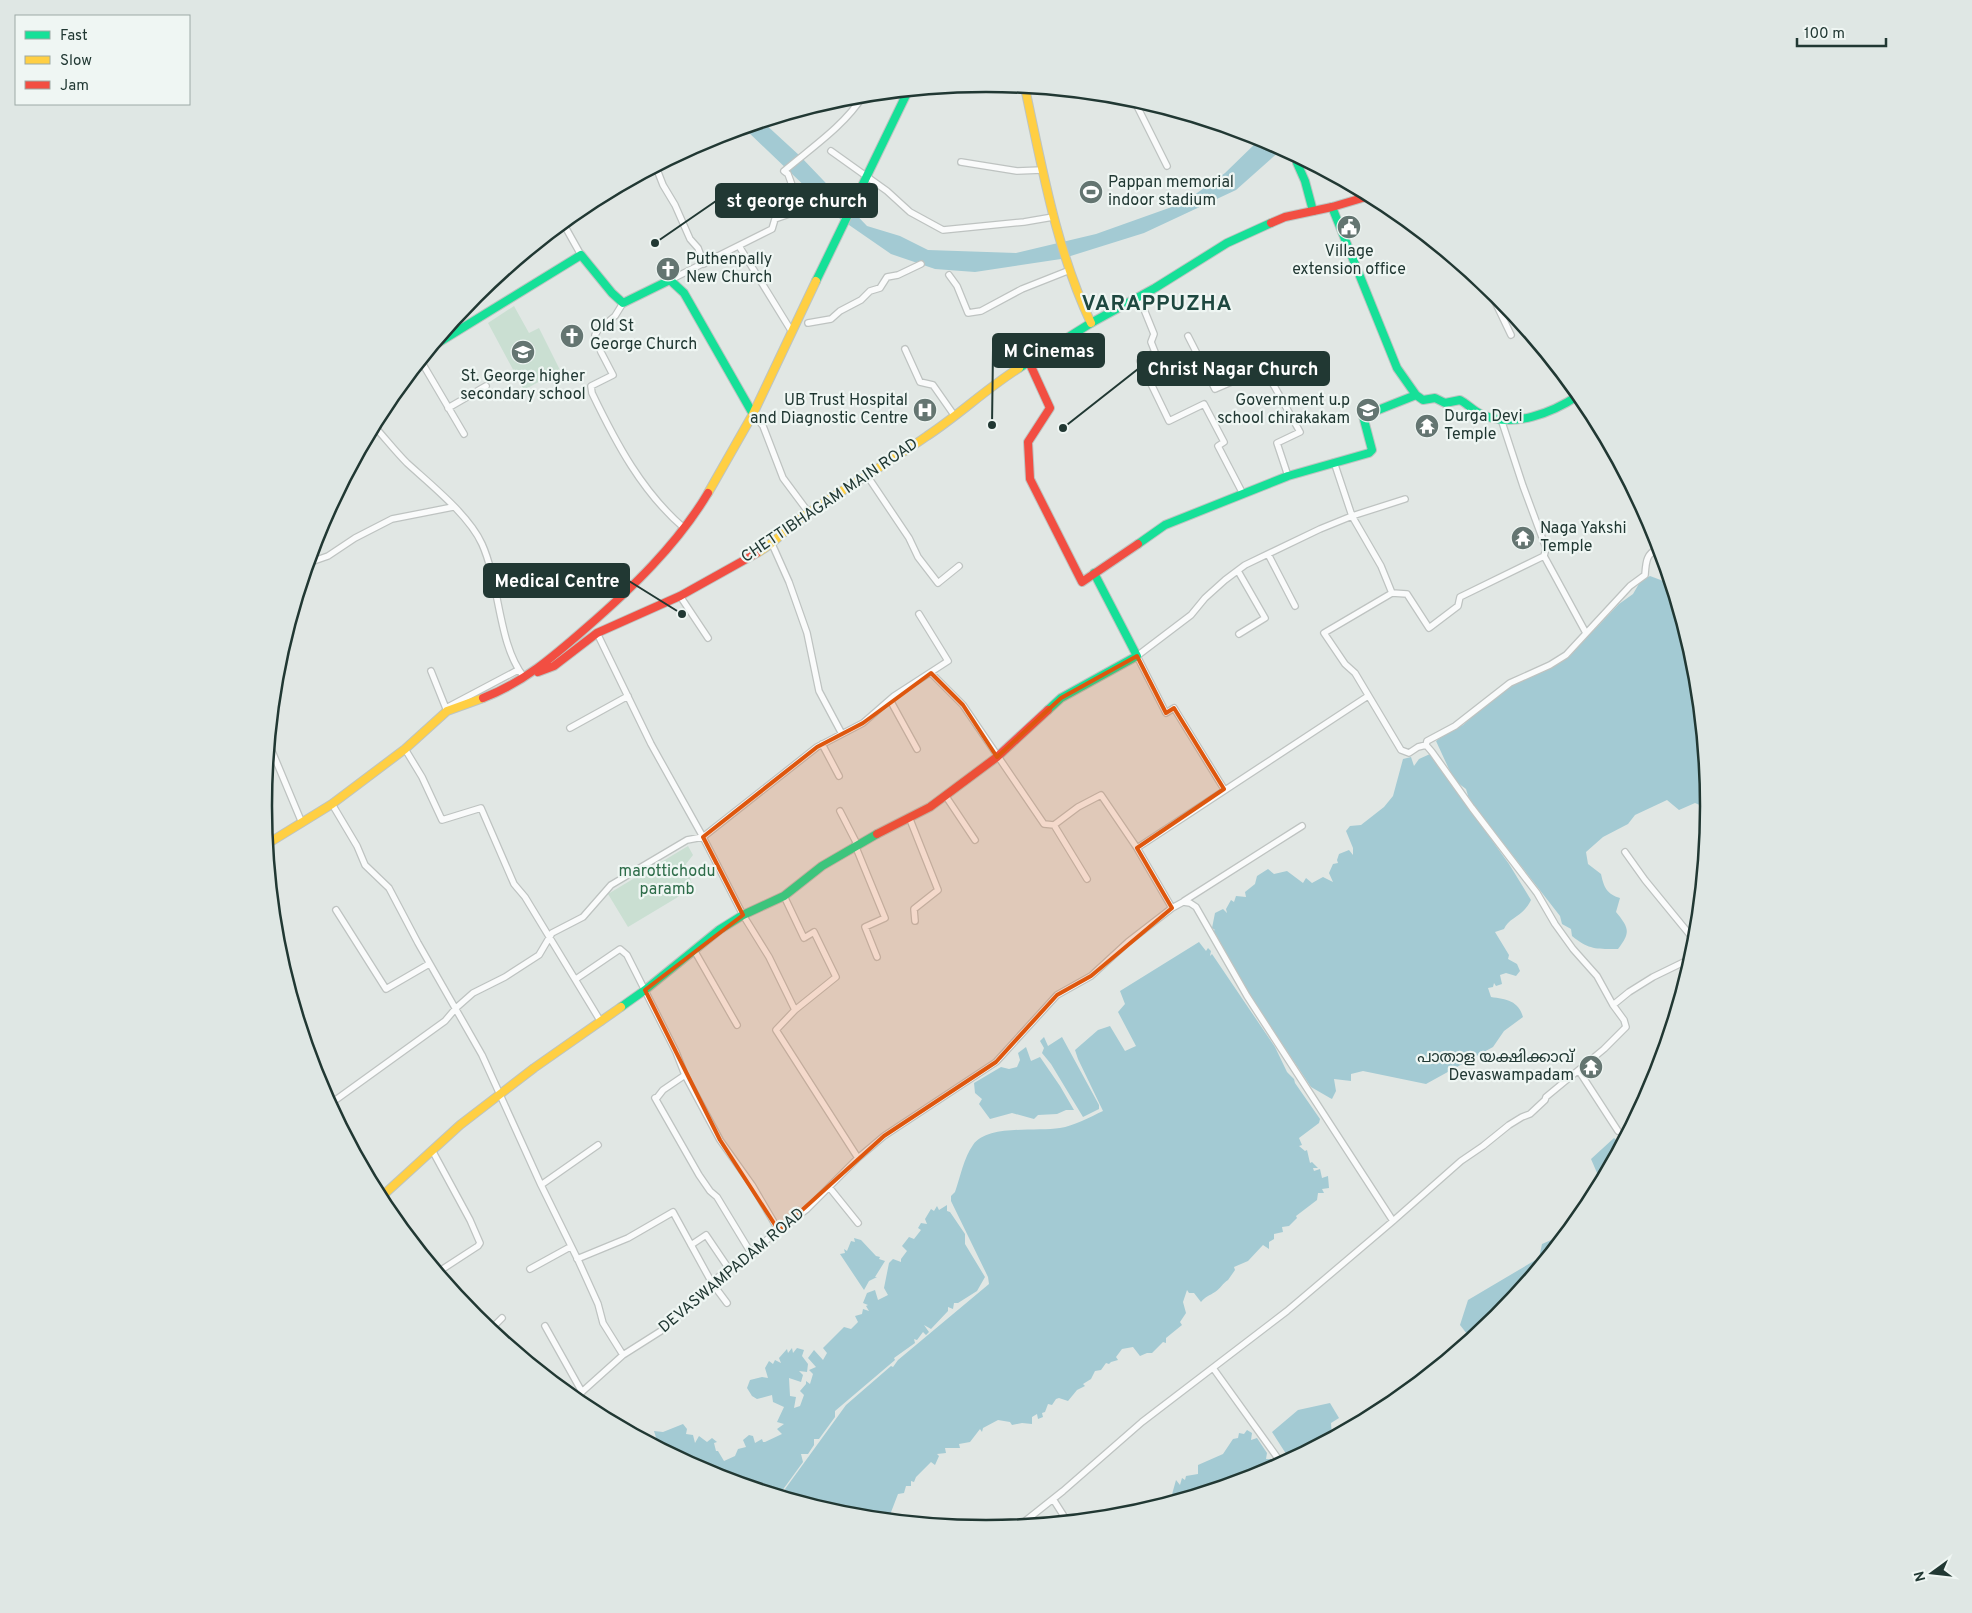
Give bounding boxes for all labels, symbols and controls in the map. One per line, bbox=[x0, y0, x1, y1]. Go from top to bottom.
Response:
legend bbox=[15, 15, 190, 105]
scale bar bbox=[1797, 15, 1886, 47]
text: 100 m bbox=[1804, 25, 1845, 44]
text: Fast bbox=[60, 27, 88, 46]
text: Slow bbox=[60, 52, 92, 71]
text: Jam bbox=[60, 77, 89, 96]
place label: Pappan memorial indoor stadium bbox=[1108, 173, 1234, 211]
sports icon: Pappan memorial indoor stadium bbox=[1078, 179, 1104, 205]
callout: st george church bbox=[716, 184, 877, 217]
text: st george church bbox=[726, 191, 868, 214]
public building icon: Village extension office bbox=[1336, 214, 1362, 240]
place label: Village extension office bbox=[1292, 242, 1406, 280]
place label: Puthenpally New Church bbox=[686, 250, 772, 288]
church icon: Puthenpally New Church bbox=[655, 256, 681, 282]
district label: VARAPPUZHA bbox=[1081, 291, 1233, 318]
place label: Old St George Church bbox=[590, 317, 697, 355]
church icon: Old St George Church bbox=[559, 323, 585, 349]
callout: M Cinemas bbox=[993, 334, 1104, 367]
school or university icon: St. George higher secondary school bbox=[510, 339, 536, 365]
text: M Cinemas bbox=[1003, 341, 1095, 364]
callout: Christ Nagar Church bbox=[1138, 352, 1329, 385]
text: Christ Nagar Church bbox=[1148, 359, 1318, 382]
place label: St. George higher secondary school bbox=[460, 367, 586, 405]
place label: UB Trust Hospital and Diagnostic Centre bbox=[750, 391, 908, 429]
place label: Government u.p school chirakakam bbox=[1217, 391, 1350, 429]
hospital icon: UB Trust Hospital and Diagnostic Centre bbox=[912, 397, 938, 423]
school or university icon: Government u.p school chirakakam bbox=[1355, 397, 1381, 423]
place label: Durga Devi Temple bbox=[1444, 407, 1522, 445]
temple icon: Durga Devi Temple bbox=[1414, 413, 1440, 439]
street label: CHETTIBHAGAM MAIN ROAD bbox=[738, 434, 922, 568]
place label: Naga Yakshi Temple bbox=[1540, 519, 1626, 557]
temple icon: Naga Yakshi Temple bbox=[1510, 525, 1536, 551]
callout: Medical Centre bbox=[484, 564, 629, 597]
text: Medical Centre bbox=[494, 571, 620, 594]
park label: marottichodu paramb bbox=[619, 862, 715, 900]
place label: പാതാള യക്ഷിക്കാവ് Devaswampadam bbox=[1417, 1048, 1576, 1086]
temple icon: പാതാള യക്ഷിക്കാവ് Devaswampadam bbox=[1578, 1054, 1604, 1080]
street label: DEVASWAMPADAM ROAD bbox=[655, 1204, 809, 1338]
north arrow bbox=[1907, 1548, 1957, 1598]
text: N bbox=[1911, 1569, 1930, 1583]

